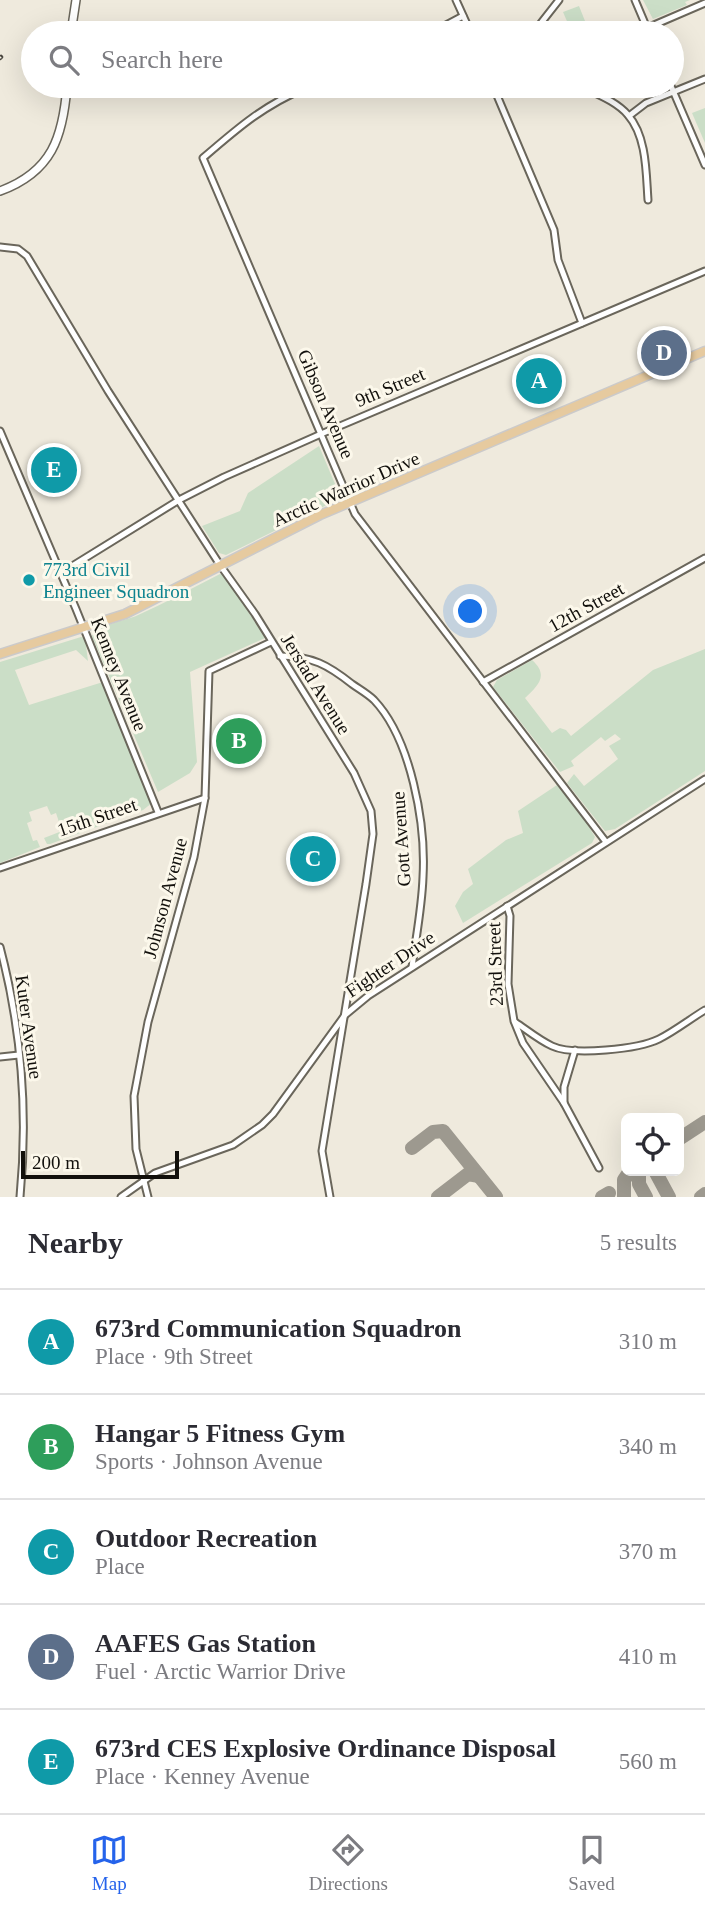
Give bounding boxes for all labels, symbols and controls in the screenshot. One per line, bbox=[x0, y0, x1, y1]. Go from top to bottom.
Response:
search box bbox=[21, 21, 684, 98]
icon: search bbox=[45, 41, 83, 79]
text: Search here bbox=[101, 45, 223, 74]
pin: D bbox=[641, 327, 687, 379]
street label: Gibson Avenue bbox=[294, 346, 358, 462]
pin: A bbox=[516, 355, 562, 407]
street label: 9th Street bbox=[352, 363, 429, 411]
pin: E bbox=[31, 444, 77, 496]
street label: Arctic Warrior Drive bbox=[269, 447, 423, 531]
place label: 773rd Civil Engineer Squadron bbox=[43, 559, 190, 602]
marker: 773rd Civil Engineer Squadron bbox=[21, 572, 37, 588]
street label: 12th Street bbox=[545, 577, 628, 636]
your location bbox=[453, 594, 487, 628]
street label: Kenney Avenue bbox=[87, 614, 151, 734]
street label: Jerstad Avenue bbox=[277, 630, 355, 738]
pin: B bbox=[216, 715, 262, 767]
street label: Gott Avenue bbox=[387, 791, 415, 887]
street label: 15th Street bbox=[54, 793, 140, 840]
pin: C bbox=[290, 833, 336, 885]
street label: Johnson Avenue bbox=[139, 836, 191, 960]
street label: 23rd Street bbox=[483, 921, 507, 1006]
street label: Fighter Drive bbox=[341, 927, 439, 1001]
street label: Kuter Avenue bbox=[11, 974, 47, 1080]
map controls bbox=[621, 1113, 684, 1176]
button: locate bbox=[621, 1113, 684, 1176]
scale bar bbox=[21, 1148, 178, 1180]
text: 200 m bbox=[32, 1152, 80, 1173]
text: Nearby bbox=[28, 1226, 123, 1259]
text: 5 results bbox=[600, 1230, 677, 1255]
text: 673rd Communication Squadron bbox=[95, 1314, 462, 1343]
text: A bbox=[43, 1329, 59, 1354]
text: 310 m bbox=[619, 1329, 677, 1354]
text: Place · 9th Street bbox=[95, 1344, 253, 1369]
text: Hangar 5 Fitness Gym bbox=[95, 1419, 345, 1448]
text: B bbox=[43, 1434, 59, 1459]
text: 340 m bbox=[619, 1434, 677, 1459]
text: Sports · Johnson Avenue bbox=[95, 1449, 323, 1474]
text: Outdoor Recreation bbox=[95, 1524, 317, 1553]
text: C bbox=[43, 1539, 59, 1564]
text: 370 m bbox=[619, 1539, 677, 1564]
text: Place bbox=[95, 1554, 145, 1579]
text: AAFES Gas Station bbox=[95, 1629, 316, 1658]
text: D bbox=[43, 1644, 59, 1669]
text: 410 m bbox=[619, 1644, 677, 1669]
text: Fuel · Arctic Warrior Drive bbox=[95, 1659, 346, 1684]
text: 673rd CES Explosive Ordinance Disposal bbox=[95, 1734, 556, 1763]
text: E bbox=[43, 1749, 59, 1774]
text: 560 m bbox=[619, 1749, 677, 1774]
text: Place · Kenney Avenue bbox=[95, 1764, 310, 1789]
tab: Map bbox=[90, 1831, 128, 1895]
tab: Directions bbox=[309, 1831, 388, 1895]
tab: Saved bbox=[568, 1831, 615, 1895]

